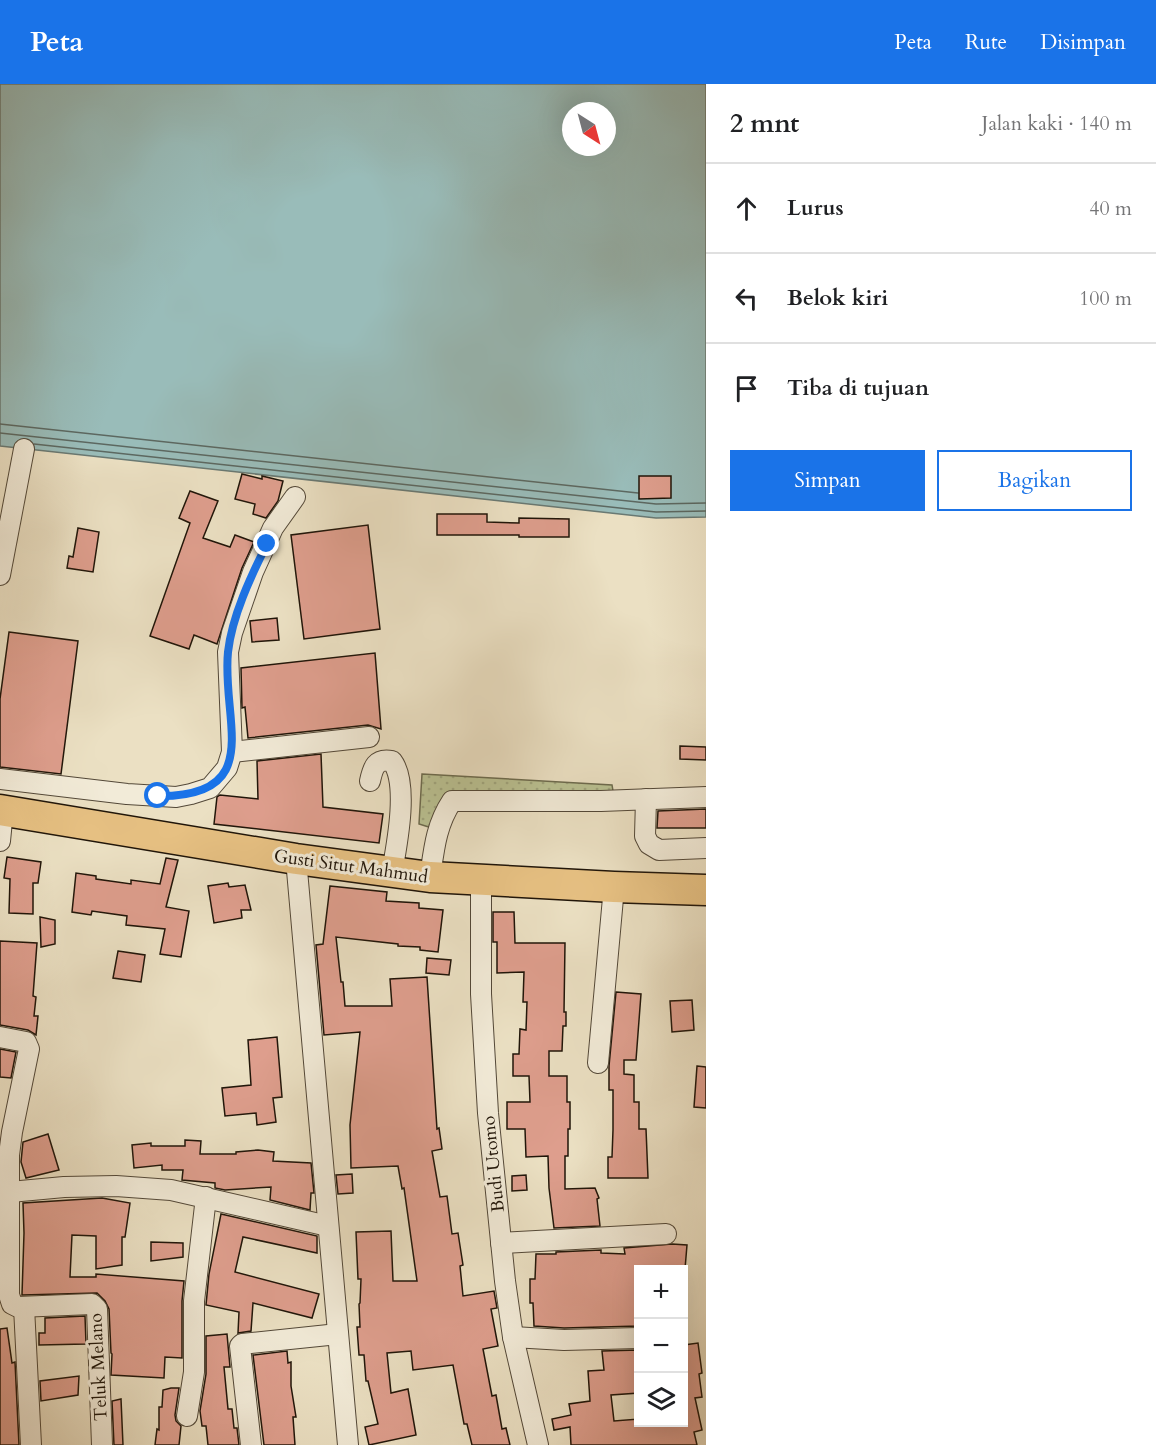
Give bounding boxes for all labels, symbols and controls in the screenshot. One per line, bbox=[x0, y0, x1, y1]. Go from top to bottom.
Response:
text: Peta bbox=[30, 23, 83, 61]
text: Peta bbox=[894, 28, 932, 57]
text: Rute bbox=[965, 28, 1007, 57]
text: Disimpan bbox=[1040, 28, 1126, 57]
north arrow bbox=[562, 102, 616, 156]
text: 2 mnt bbox=[730, 106, 799, 141]
text: Jalan kaki · 140 m bbox=[982, 110, 1132, 137]
icon: ahead bbox=[730, 192, 763, 225]
text: Lurus bbox=[787, 193, 844, 223]
text: 40 m bbox=[1089, 195, 1132, 222]
icon: left bbox=[730, 282, 763, 315]
text: Belok kiri bbox=[787, 283, 888, 313]
text: 100 m bbox=[1079, 285, 1132, 312]
icon: arrive bbox=[730, 372, 763, 405]
text: Tiba di tujuan bbox=[787, 373, 929, 403]
button: Simpan bbox=[730, 450, 925, 511]
button: Bagikan bbox=[937, 450, 1132, 511]
route end bbox=[253, 530, 279, 556]
route start bbox=[144, 782, 170, 808]
street label: Gusti Situt Mahmud bbox=[272, 843, 430, 890]
street label: Budi Utomo bbox=[476, 1114, 511, 1213]
map controls bbox=[634, 1265, 688, 1427]
button: + bbox=[634, 1265, 688, 1319]
street label: Teluk Melano bbox=[83, 1312, 114, 1421]
button: − bbox=[634, 1319, 688, 1373]
button: layers bbox=[634, 1373, 688, 1427]

